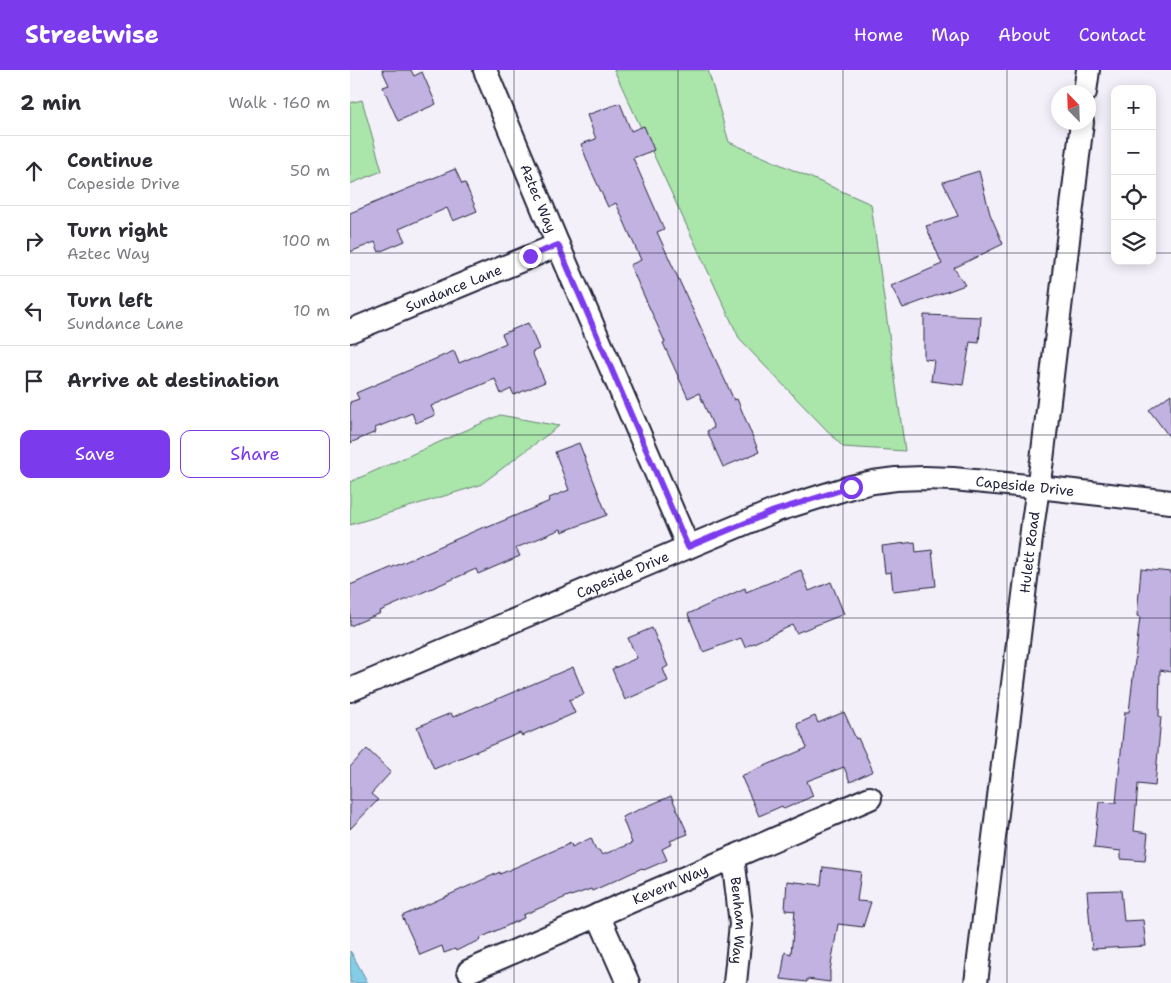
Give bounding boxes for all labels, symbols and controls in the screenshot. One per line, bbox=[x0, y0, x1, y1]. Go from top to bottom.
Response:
text: Streetwise bbox=[25, 19, 159, 51]
text: Home bbox=[854, 23, 903, 47]
text: Map bbox=[931, 23, 970, 47]
text: About bbox=[998, 23, 1051, 47]
text: Contact bbox=[1079, 23, 1146, 47]
north arrow bbox=[1051, 85, 1096, 130]
map controls bbox=[1111, 85, 1156, 265]
button: + bbox=[1111, 85, 1156, 130]
text: 2 min bbox=[20, 89, 81, 117]
text: Walk · 160 m bbox=[229, 92, 330, 113]
button: − bbox=[1111, 130, 1156, 175]
text: Continue bbox=[67, 148, 153, 173]
icon: ahead bbox=[20, 157, 48, 185]
text: 50 m bbox=[290, 160, 330, 181]
street label: Aztec Way bbox=[516, 161, 561, 235]
text: Capeside Drive bbox=[67, 173, 180, 194]
button: locate bbox=[1111, 175, 1156, 220]
text: Turn right bbox=[67, 218, 168, 243]
button: layers bbox=[1111, 220, 1156, 265]
icon: right bbox=[20, 227, 48, 255]
text: 100 m bbox=[282, 230, 330, 251]
text: Aztec Way bbox=[67, 243, 150, 264]
route end bbox=[519, 245, 542, 268]
street label: Sundance Lane bbox=[403, 260, 504, 316]
text: Turn left bbox=[67, 288, 153, 313]
icon: left bbox=[20, 297, 48, 325]
text: 10 m bbox=[293, 300, 330, 321]
text: Sundance Lane bbox=[67, 313, 184, 334]
icon: arrive bbox=[20, 367, 48, 395]
text: Arrive at destination bbox=[67, 368, 279, 393]
button: Save bbox=[20, 430, 170, 478]
button: Share bbox=[180, 430, 330, 478]
street label: Capeside Drive bbox=[975, 472, 1075, 500]
route start bbox=[840, 476, 863, 499]
street label: Hulett Road bbox=[1015, 510, 1043, 594]
street label: Capeside Drive bbox=[574, 547, 672, 602]
street label: Kevern Way bbox=[630, 860, 710, 908]
street label: Benham Way bbox=[726, 876, 751, 965]

